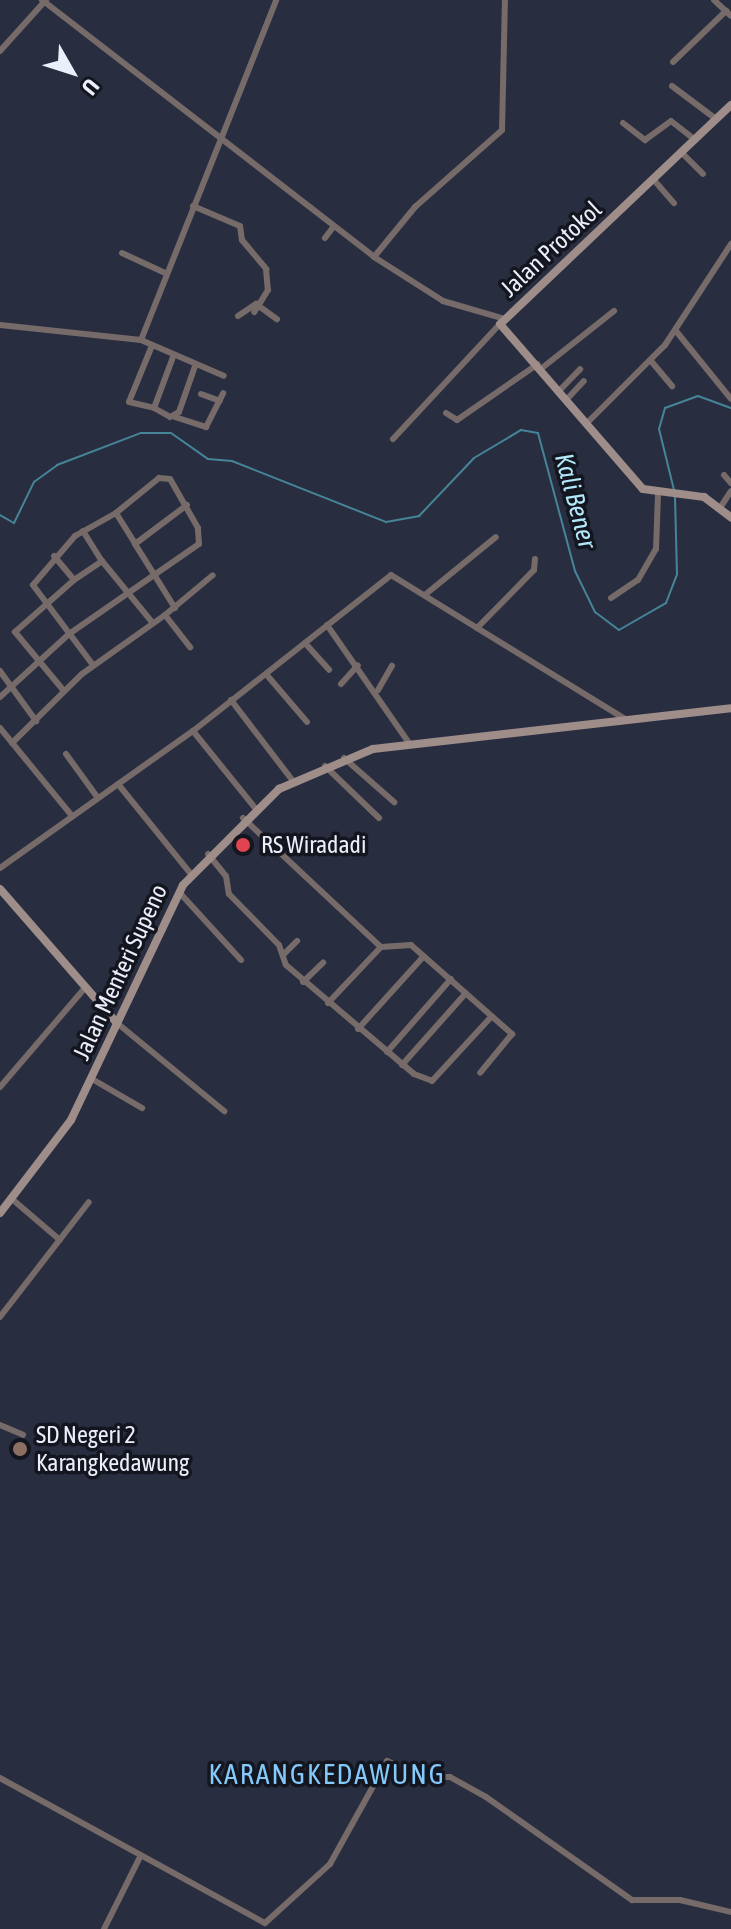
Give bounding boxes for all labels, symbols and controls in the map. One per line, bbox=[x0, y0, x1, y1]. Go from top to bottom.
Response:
north arrow bbox=[32, 32, 112, 112]
text: U bbox=[76, 74, 105, 100]
street label: Jalan Protokol bbox=[495, 195, 607, 303]
water label: Kali Bener bbox=[547, 450, 603, 552]
place label: RS Wiradadi bbox=[261, 831, 366, 859]
marker: RS Wiradadi bbox=[232, 834, 254, 856]
street label: Jalan Menteri Supeno bbox=[67, 880, 173, 1064]
place label: SD Negeri 2 Karangkedawung bbox=[36, 1421, 189, 1477]
marker: SD Negeri 2 Karangkedawung bbox=[11, 1440, 29, 1458]
district label: KARANGKEDAWUNG bbox=[208, 1757, 446, 1791]

